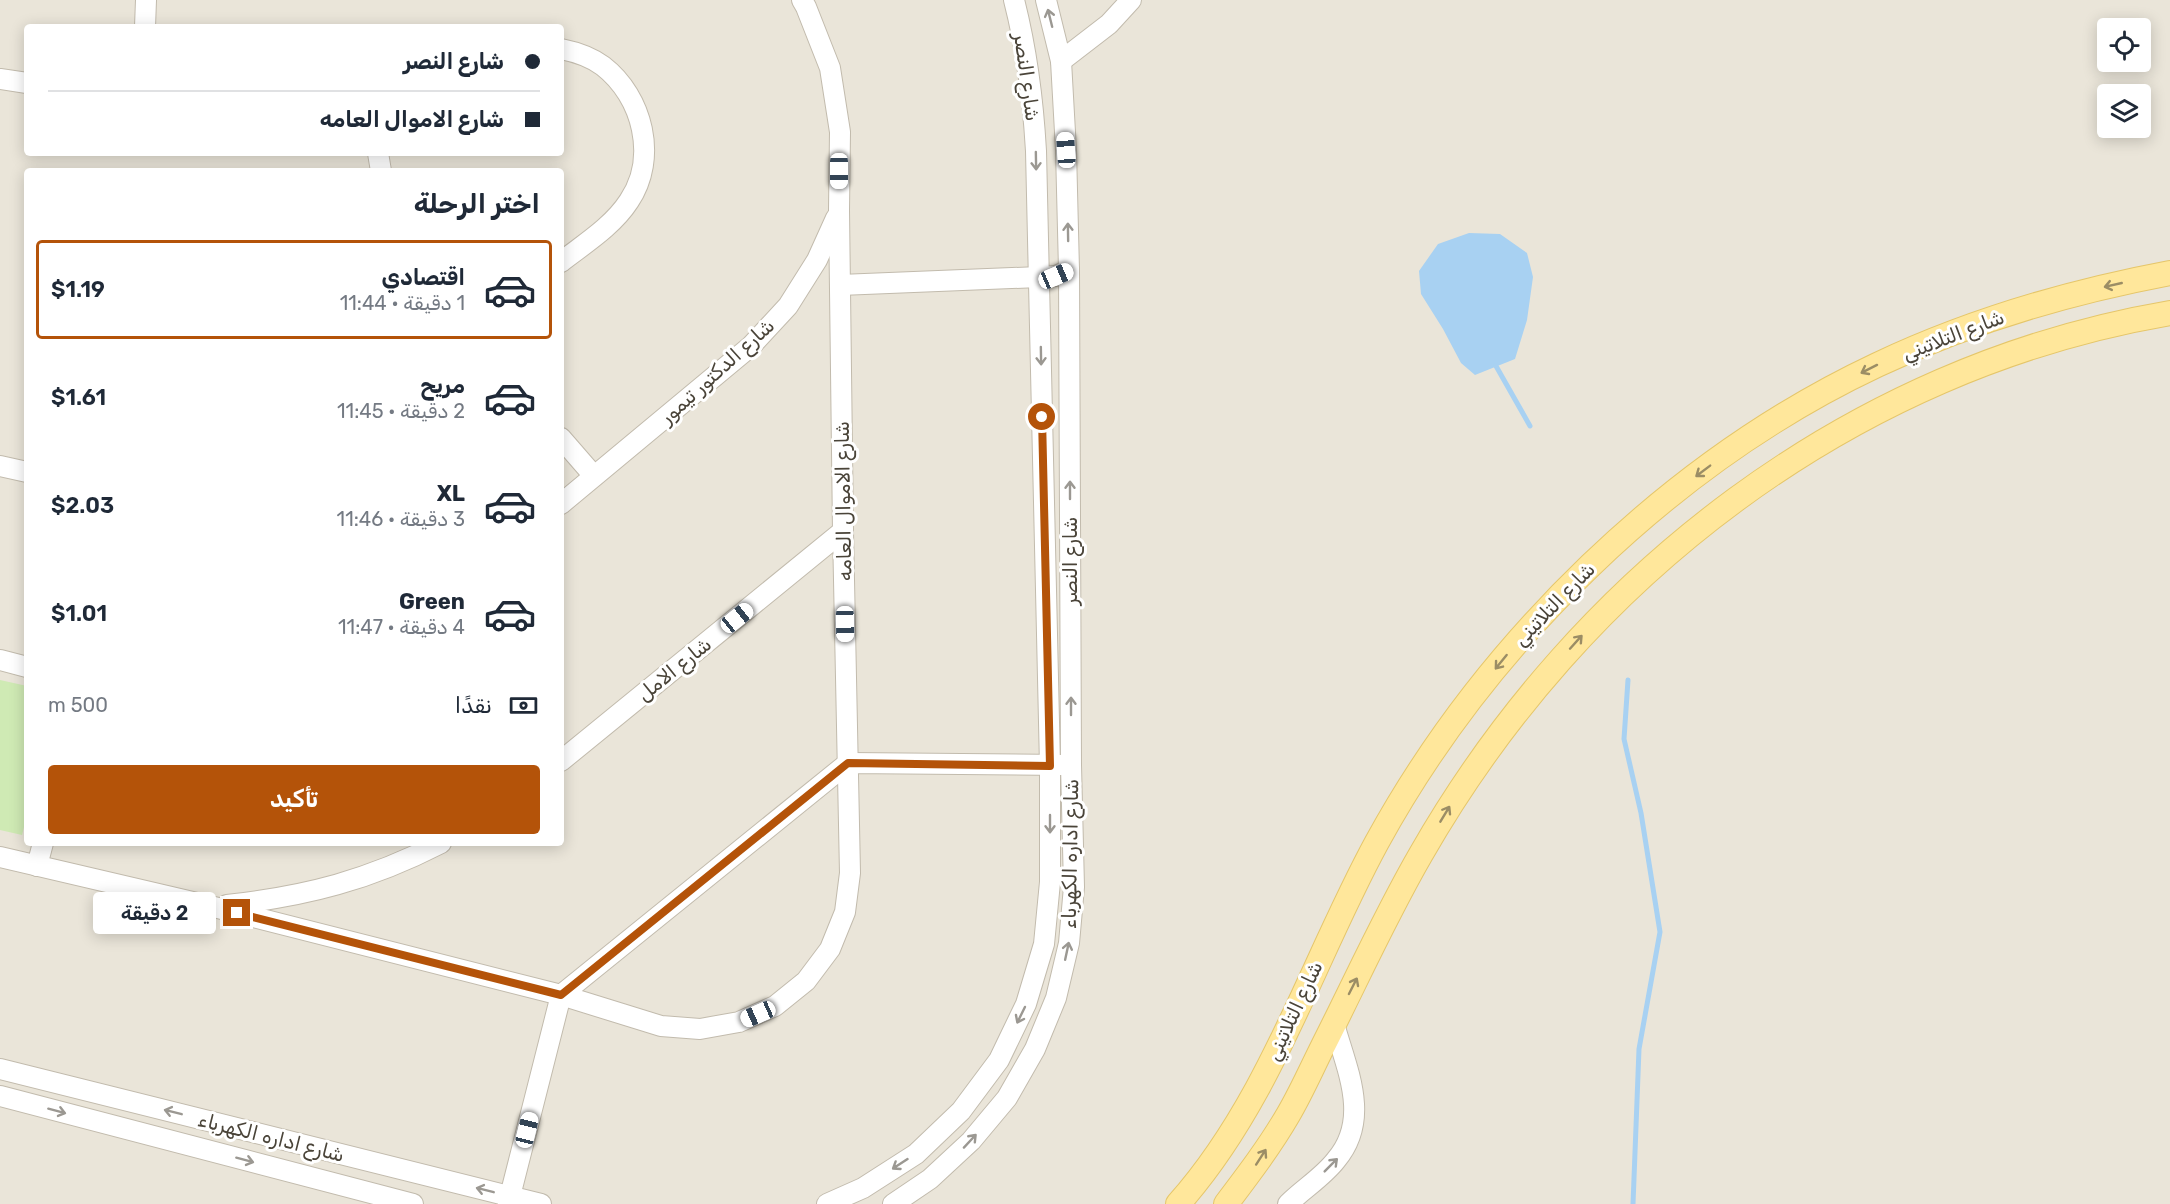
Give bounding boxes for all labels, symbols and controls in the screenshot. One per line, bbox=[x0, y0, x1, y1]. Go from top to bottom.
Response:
one-way arrow bbox=[1044, 9, 1056, 28]
map controls bbox=[2097, 18, 2151, 138]
button: locate bbox=[2097, 18, 2151, 72]
street label: شارع النصر bbox=[1007, 30, 1045, 123]
text: شارع النصر bbox=[403, 48, 504, 75]
button: layers bbox=[2097, 84, 2151, 138]
text: شارع الاموال العامه bbox=[320, 106, 504, 133]
car bbox=[1056, 131, 1076, 169]
one-way arrow bbox=[1030, 151, 1042, 171]
car bbox=[830, 153, 848, 189]
text: اختر الرحلة bbox=[414, 188, 540, 220]
one-way arrow bbox=[1063, 223, 1074, 243]
car bbox=[1036, 261, 1076, 291]
icon: car bbox=[483, 263, 537, 317]
text: اقتصادي bbox=[382, 264, 465, 291]
text: $1.19 bbox=[51, 276, 105, 303]
one-way arrow bbox=[2103, 279, 2122, 291]
text: 1 دقيقة · 11:44 bbox=[340, 291, 465, 315]
street label: شارع التلاتيني bbox=[1899, 305, 2009, 368]
street label: شارع الدكتور تيمور bbox=[654, 313, 780, 431]
one-way arrow bbox=[1035, 346, 1046, 366]
one-way arrow bbox=[1861, 364, 1879, 375]
icon: car bbox=[483, 371, 537, 425]
text: مريح bbox=[420, 372, 465, 399]
text: $1.61 bbox=[51, 384, 106, 411]
text: 2 دقيقة · 11:45 bbox=[337, 399, 465, 423]
route start bbox=[1028, 403, 1055, 430]
street label: شارع الاموال العامه bbox=[830, 421, 858, 581]
one-way arrow bbox=[1696, 465, 1712, 477]
icon: car bbox=[483, 479, 537, 533]
text: XL bbox=[437, 480, 465, 507]
one-way arrow bbox=[1064, 481, 1076, 501]
text: $2.03 bbox=[51, 492, 114, 519]
text: 3 دقيقة · 11:46 bbox=[337, 507, 465, 531]
street label: شارع النصر bbox=[1058, 517, 1084, 606]
street label: شارع التلاتيني bbox=[1508, 557, 1602, 653]
icon: car bbox=[483, 587, 537, 641]
text: Green bbox=[399, 588, 465, 615]
text: $1.01 bbox=[51, 600, 107, 627]
car bbox=[717, 600, 757, 636]
car bbox=[836, 606, 854, 642]
text: 4 دقيقة · 11:47 bbox=[338, 615, 465, 639]
street label: شارع الامل bbox=[632, 632, 717, 708]
one-way arrow bbox=[1569, 635, 1583, 650]
one-way arrow bbox=[1494, 654, 1508, 669]
icon: cash bbox=[507, 689, 540, 722]
text: نقدًا bbox=[455, 692, 492, 719]
text: 500 m bbox=[48, 693, 108, 717]
one-way arrow bbox=[1065, 697, 1077, 717]
button: تأكيد bbox=[48, 765, 540, 834]
street label: شارع اداره الكهرباء bbox=[1057, 779, 1085, 929]
one-way arrow bbox=[1440, 806, 1452, 823]
one-way arrow bbox=[1044, 814, 1056, 834]
callout: 2 دقيقة bbox=[93, 892, 216, 934]
route end bbox=[223, 899, 250, 926]
text: 2 دقيقة bbox=[121, 901, 188, 925]
one-way arrow bbox=[1062, 942, 1073, 961]
street label: شارع التلاتيني bbox=[1260, 957, 1330, 1066]
one-way arrow bbox=[1348, 977, 1360, 995]
car bbox=[738, 998, 778, 1030]
one-way arrow bbox=[1015, 1006, 1026, 1024]
one-way arrow bbox=[47, 1105, 66, 1117]
one-way arrow bbox=[164, 1106, 183, 1118]
street label: شارع اداره الكهرباء bbox=[195, 1107, 347, 1169]
car bbox=[514, 1110, 540, 1150]
one-way arrow bbox=[963, 1133, 978, 1148]
one-way arrow bbox=[1255, 1149, 1267, 1166]
one-way arrow bbox=[235, 1155, 254, 1166]
one-way arrow bbox=[1324, 1157, 1338, 1172]
one-way arrow bbox=[892, 1159, 909, 1171]
one-way arrow bbox=[475, 1184, 494, 1196]

